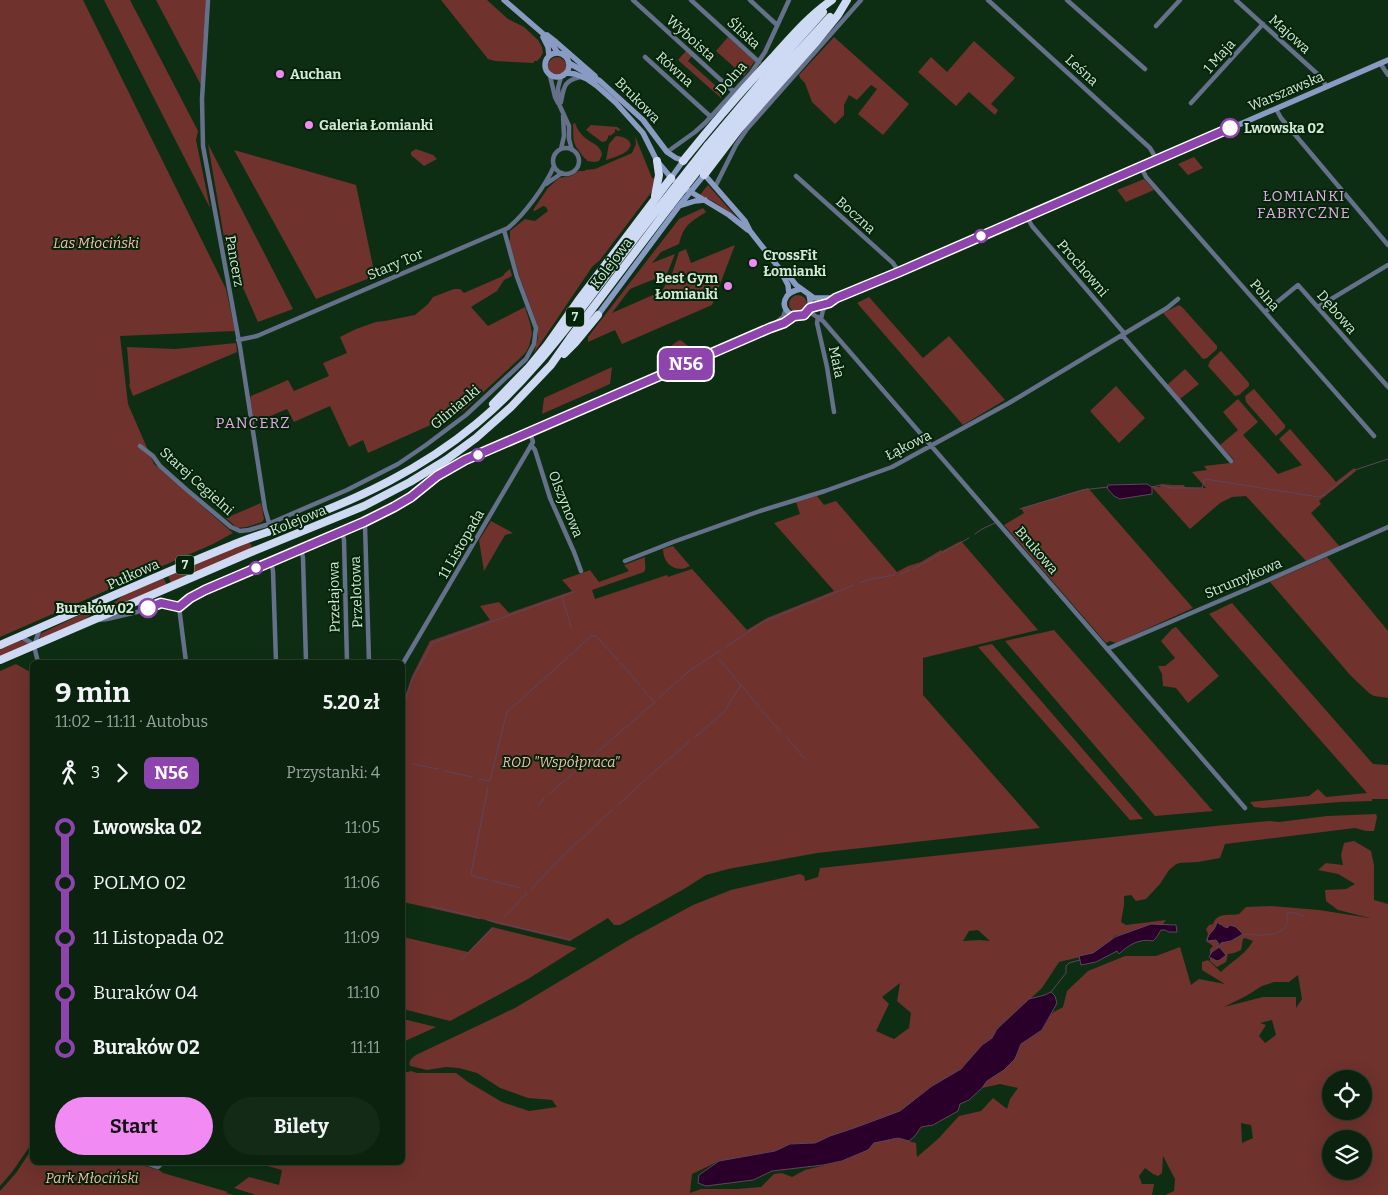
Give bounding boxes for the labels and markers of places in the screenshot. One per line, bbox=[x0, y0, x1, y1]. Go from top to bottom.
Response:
place label: Auchan bbox=[290, 66, 341, 83]
marker: Auchan bbox=[274, 68, 286, 80]
place label: Galeria Łomianki bbox=[319, 117, 434, 134]
marker: Lwowska 02 bbox=[1220, 118, 1240, 138]
marker: Galeria Łomianki bbox=[303, 119, 315, 131]
place label: Lwowska 02 bbox=[1244, 120, 1324, 137]
unlabelled marker bbox=[974, 229, 988, 243]
place label: CrossFit Łomianki bbox=[763, 247, 827, 280]
marker: CrossFit Łomianki bbox=[747, 257, 759, 269]
place label: Best Gym Łomianki bbox=[655, 270, 719, 303]
marker: Best Gym Łomianki bbox=[722, 280, 734, 292]
unlabelled marker bbox=[471, 448, 485, 462]
unlabelled marker bbox=[249, 561, 263, 575]
marker: Buraków 02 bbox=[138, 598, 158, 618]
place label: Buraków 02 bbox=[55, 600, 134, 617]

